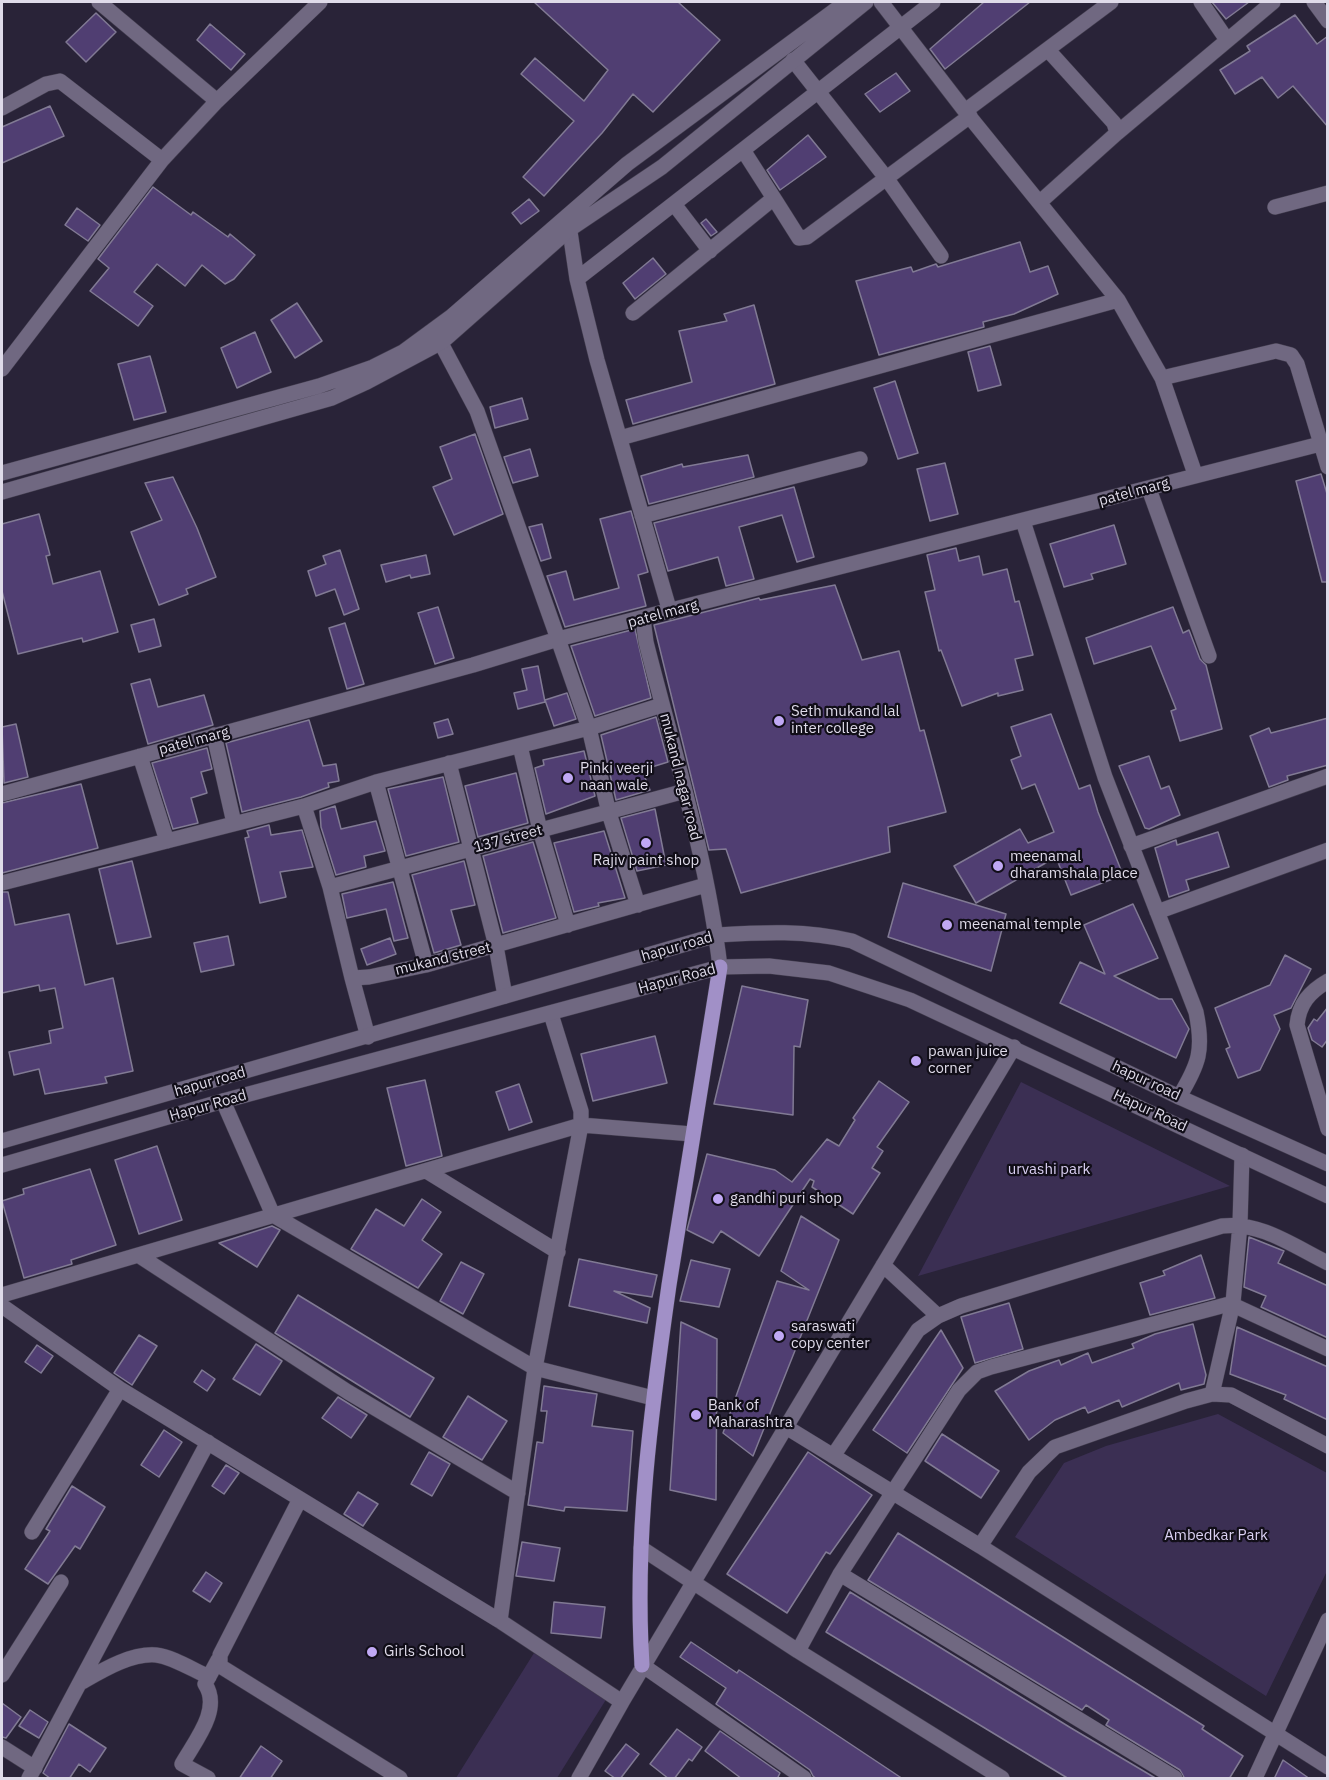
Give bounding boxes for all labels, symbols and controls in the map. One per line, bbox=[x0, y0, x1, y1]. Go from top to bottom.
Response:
street label: patel marg bbox=[1097, 474, 1171, 510]
street label: patel marg bbox=[626, 596, 700, 632]
place label: Seth mukand lal inter college bbox=[791, 703, 900, 738]
street label: mukand nagar road bbox=[656, 712, 704, 842]
marker: Seth mukand lal inter college bbox=[772, 714, 786, 728]
street label: patel marg bbox=[157, 723, 231, 759]
place label: Pinki veerji naan wale bbox=[580, 760, 653, 795]
marker: Pinki veerji naan wale bbox=[561, 771, 575, 785]
street label: 137 street bbox=[472, 821, 544, 857]
marker: Rajiv paint shop bbox=[639, 836, 653, 850]
place label: meenamal dharamshala place bbox=[1010, 848, 1138, 883]
place label: Rajiv paint shop bbox=[593, 852, 699, 870]
marker: meenamal dharamshala place bbox=[991, 859, 1005, 873]
place label: meenamal temple bbox=[959, 916, 1081, 934]
marker: meenamal temple bbox=[940, 918, 954, 932]
street label: hapur road bbox=[639, 928, 715, 966]
street label: mukand street bbox=[393, 938, 493, 980]
street label: Hapur Road bbox=[636, 960, 718, 998]
place label: pawan juice corner bbox=[928, 1043, 1008, 1078]
marker: pawan juice corner bbox=[909, 1054, 923, 1068]
street label: hapur road bbox=[1109, 1057, 1183, 1105]
street label: hapur road bbox=[172, 1063, 248, 1101]
street label: Hapur Road bbox=[167, 1086, 249, 1126]
street label: Hapur Road bbox=[1110, 1086, 1190, 1136]
park label: urvashi park bbox=[1008, 1161, 1090, 1179]
place label: gandhi puri shop bbox=[730, 1190, 842, 1208]
marker: gandhi puri shop bbox=[711, 1192, 725, 1206]
place label: saraswati copy center bbox=[791, 1318, 870, 1353]
marker: saraswati copy center bbox=[772, 1329, 786, 1343]
place label: Bank of Maharashtra bbox=[708, 1397, 793, 1432]
marker: Bank of Maharashtra bbox=[689, 1408, 703, 1422]
park label: Ambedkar Park bbox=[1164, 1527, 1268, 1545]
place label: Girls School bbox=[384, 1643, 464, 1661]
marker: Girls School bbox=[365, 1645, 379, 1659]

